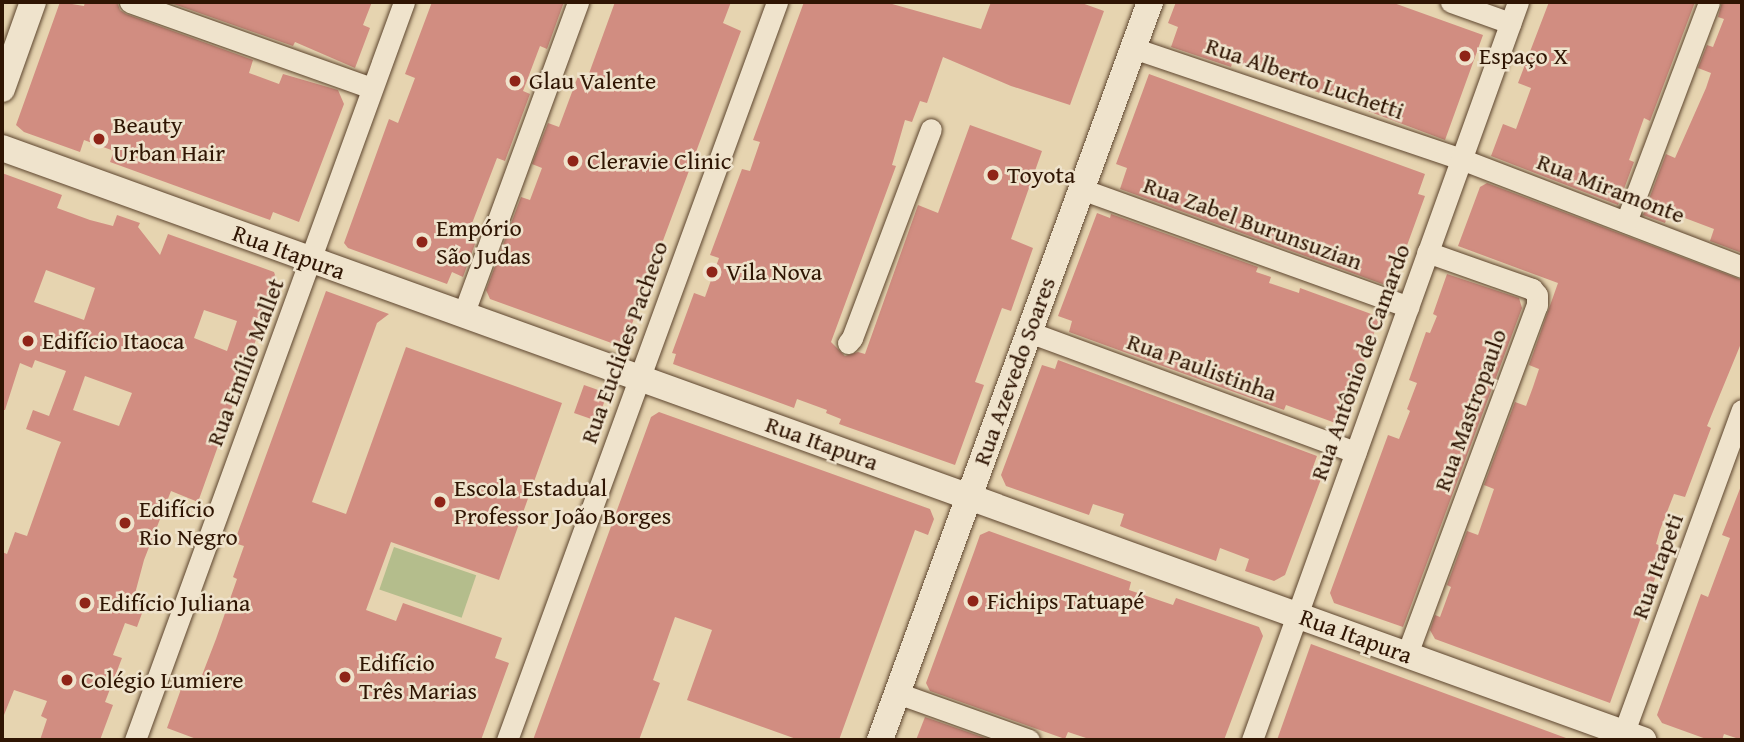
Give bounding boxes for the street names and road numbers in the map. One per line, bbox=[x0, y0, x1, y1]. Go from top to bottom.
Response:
street label: Rua Alberto Luchetti bbox=[1202, 31, 1408, 125]
street label: Rua Miramonte bbox=[1533, 147, 1689, 229]
street label: Rua Zabel Burunsuzian bbox=[1140, 170, 1366, 276]
street label: Rua Itapura bbox=[229, 218, 349, 286]
street label: Rua Euclides Pacheco bbox=[574, 237, 674, 447]
street label: Rua Antônio de Camardo bbox=[1304, 240, 1416, 484]
street label: Rua Azevedo Soares bbox=[967, 273, 1061, 469]
street label: Rua Emílio Mallet bbox=[200, 274, 290, 450]
street label: Rua Mastropaulo bbox=[1427, 325, 1513, 495]
street label: Rua Paulistinha bbox=[1123, 327, 1281, 407]
street label: Rua Itapura bbox=[762, 409, 882, 477]
street label: Rua Itapeti bbox=[1625, 509, 1689, 623]
street label: Rua Itapura bbox=[1296, 602, 1416, 670]

